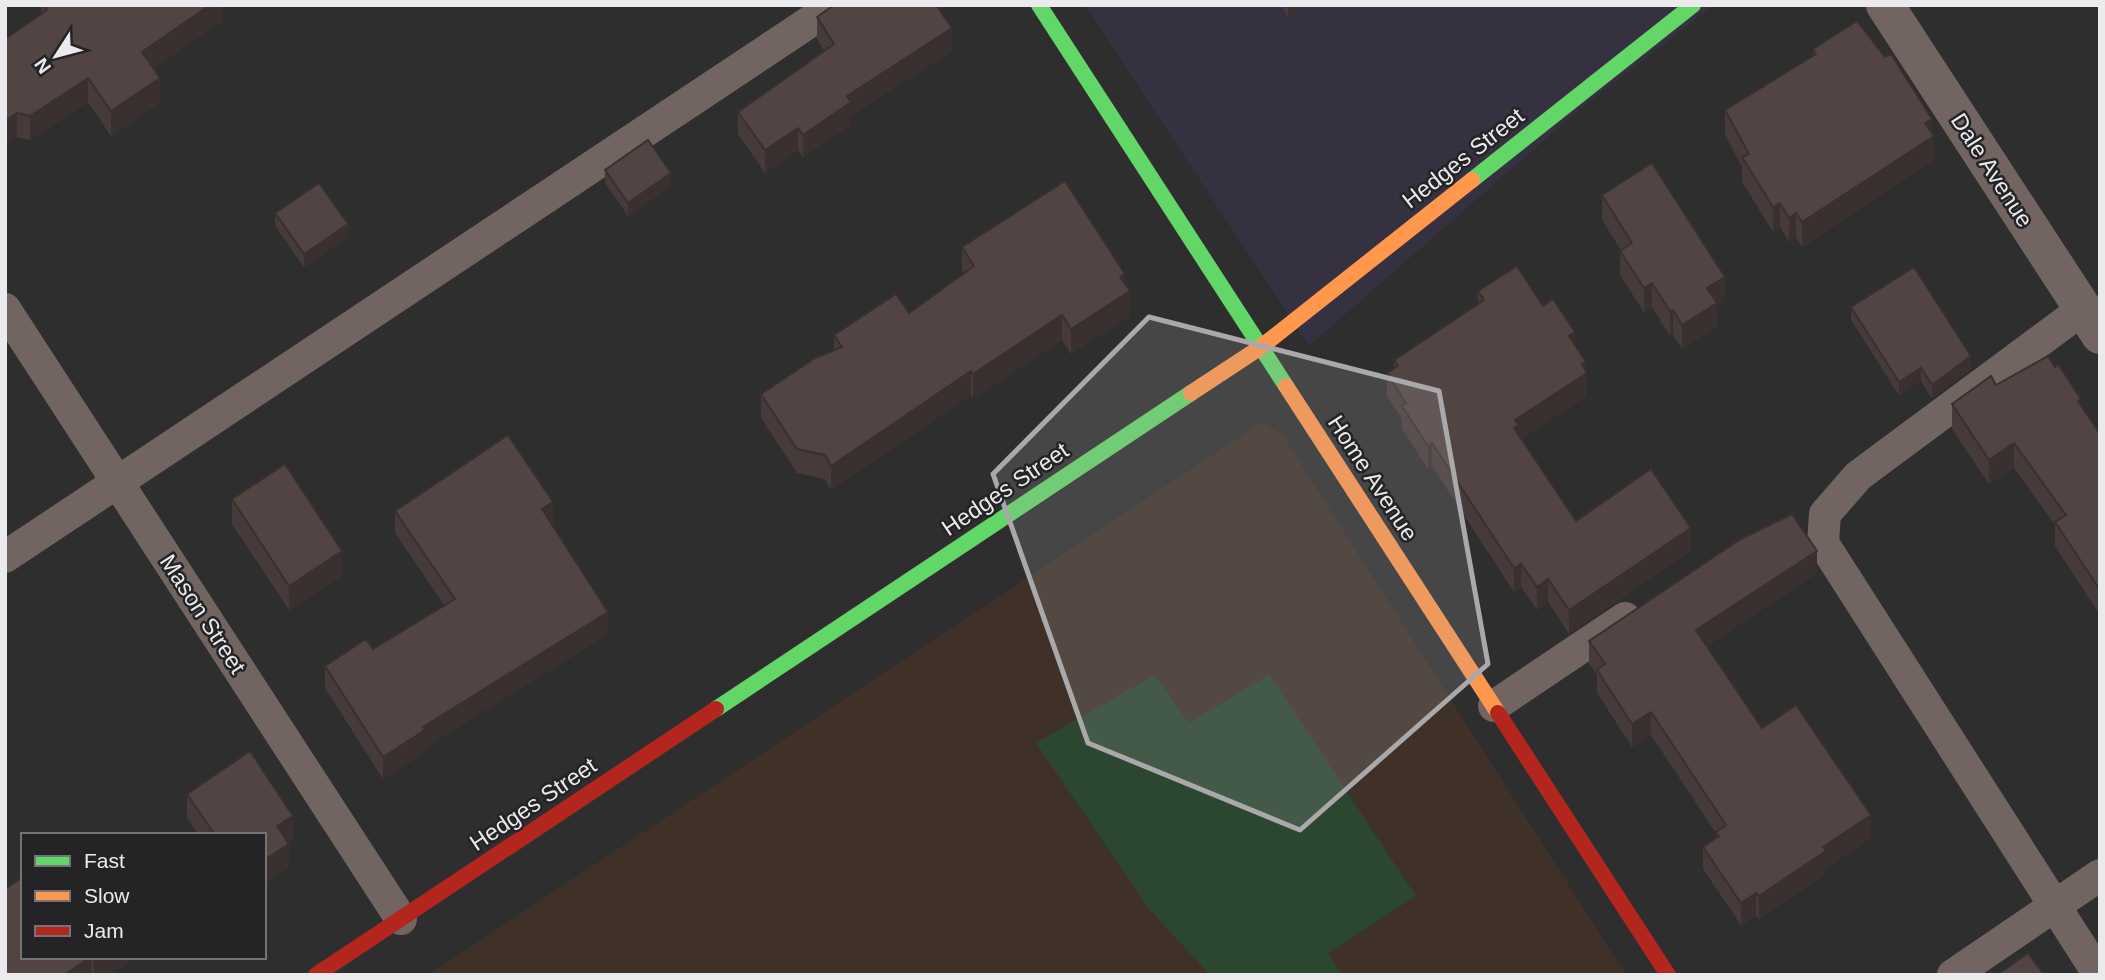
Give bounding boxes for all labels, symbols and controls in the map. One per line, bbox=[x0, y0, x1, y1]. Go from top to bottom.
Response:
north arrow bbox=[21, 21, 91, 91]
text: N bbox=[30, 54, 55, 77]
street label: Hedges Street bbox=[1397, 102, 1529, 214]
street label: Dale Avenue bbox=[1946, 108, 2038, 232]
street label: Home Avenue bbox=[1323, 411, 1423, 545]
street label: Hedges Street bbox=[937, 437, 1074, 541]
street label: Mason Street bbox=[155, 550, 251, 679]
street label: Hedges Street bbox=[465, 752, 602, 856]
legend bbox=[21, 833, 266, 959]
text: Fast bbox=[84, 849, 125, 872]
text: Slow bbox=[84, 884, 130, 907]
text: Jam bbox=[84, 919, 124, 942]

